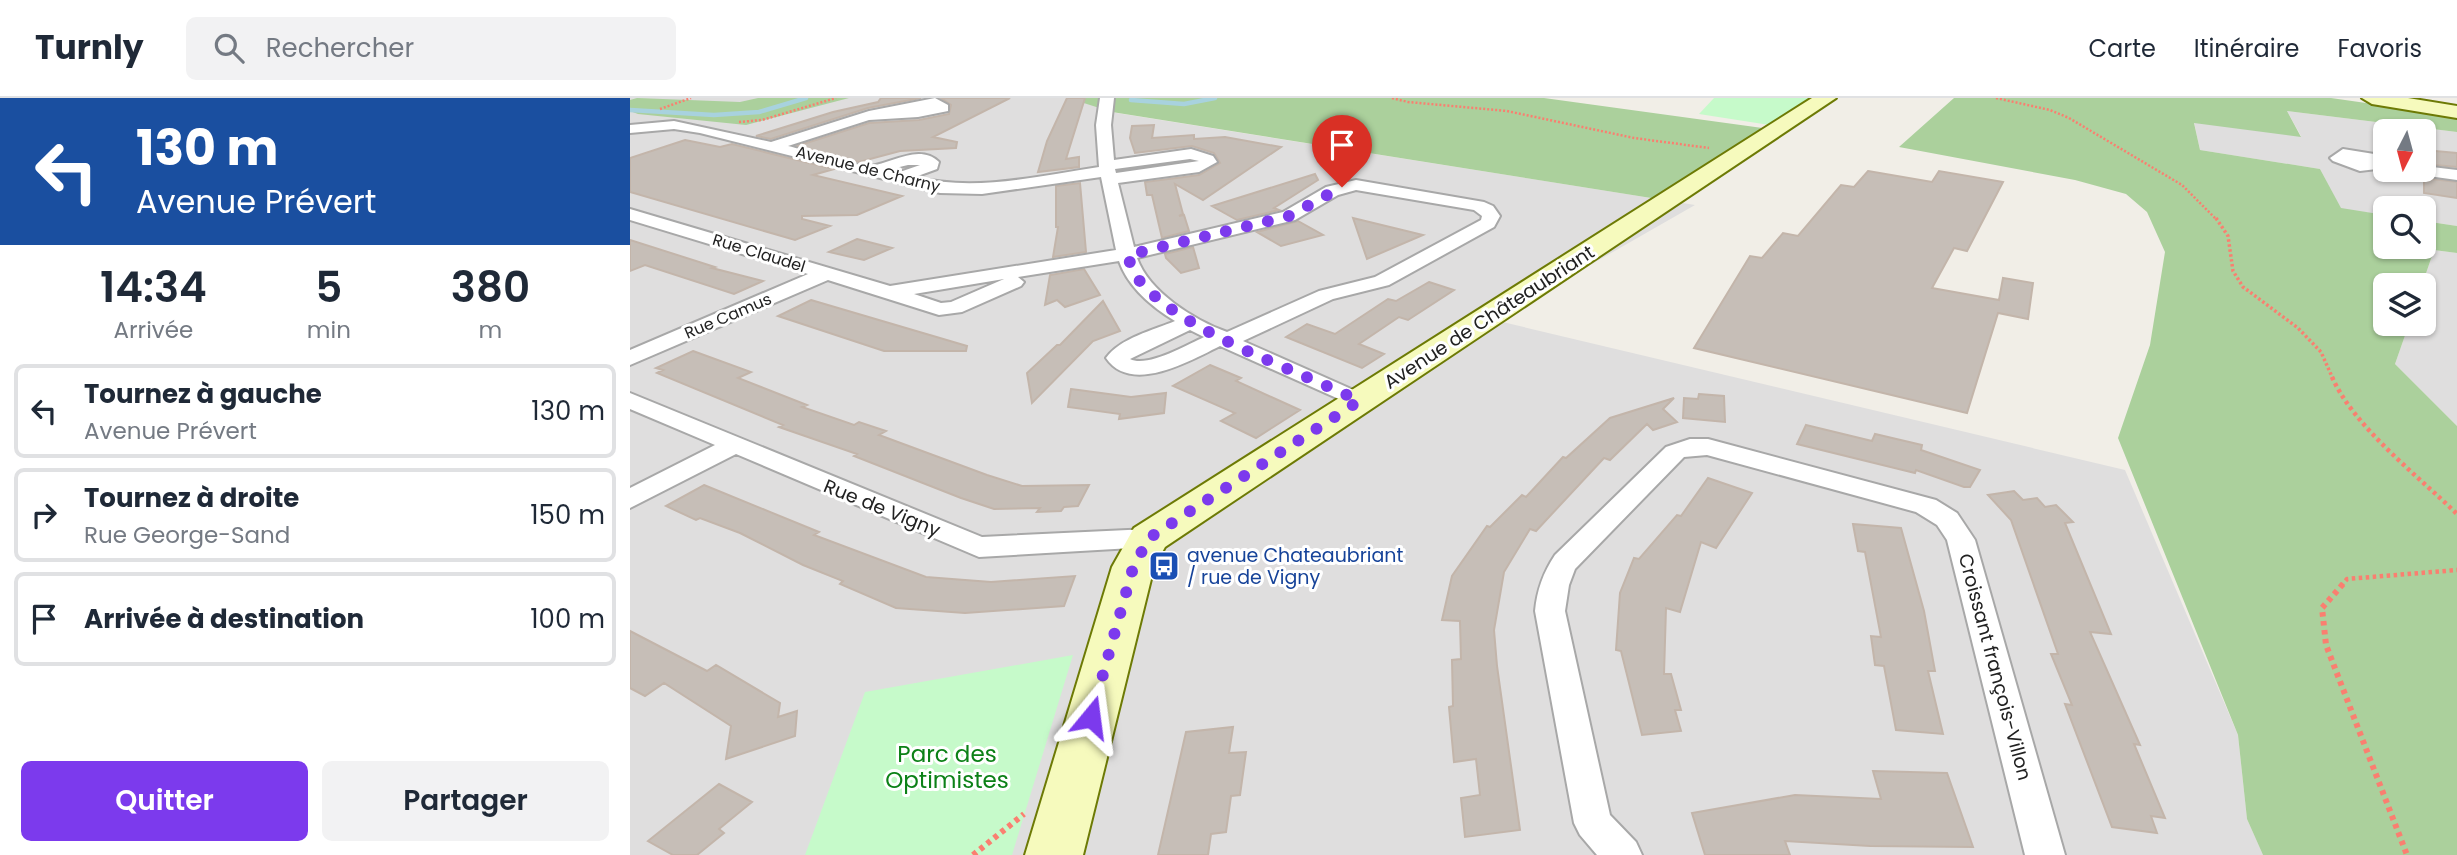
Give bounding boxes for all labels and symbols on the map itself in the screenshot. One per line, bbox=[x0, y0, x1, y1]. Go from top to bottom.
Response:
pin bbox=[1312, 115, 1372, 187]
north arrow bbox=[2373, 119, 2436, 182]
street label: Avenue de Charny bbox=[793, 140, 943, 198]
street label: Rue Claudel bbox=[710, 228, 808, 278]
street label: Avenue de Châteaubriant bbox=[1378, 239, 1600, 395]
street label: Rue Camus bbox=[681, 287, 775, 345]
street label: Rue de Vigny bbox=[820, 472, 945, 544]
place label: avenue Chateaubriant / rue de Vigny bbox=[1187, 542, 1403, 591]
bus stop icon: avenue Chateaubriant / rue de Vigny bbox=[1147, 549, 1181, 583]
street label: Croissant françois-Villon bbox=[1952, 551, 2038, 783]
position arrow bbox=[1054, 680, 1128, 754]
park label: Parc des Optimistes bbox=[885, 738, 1009, 796]

